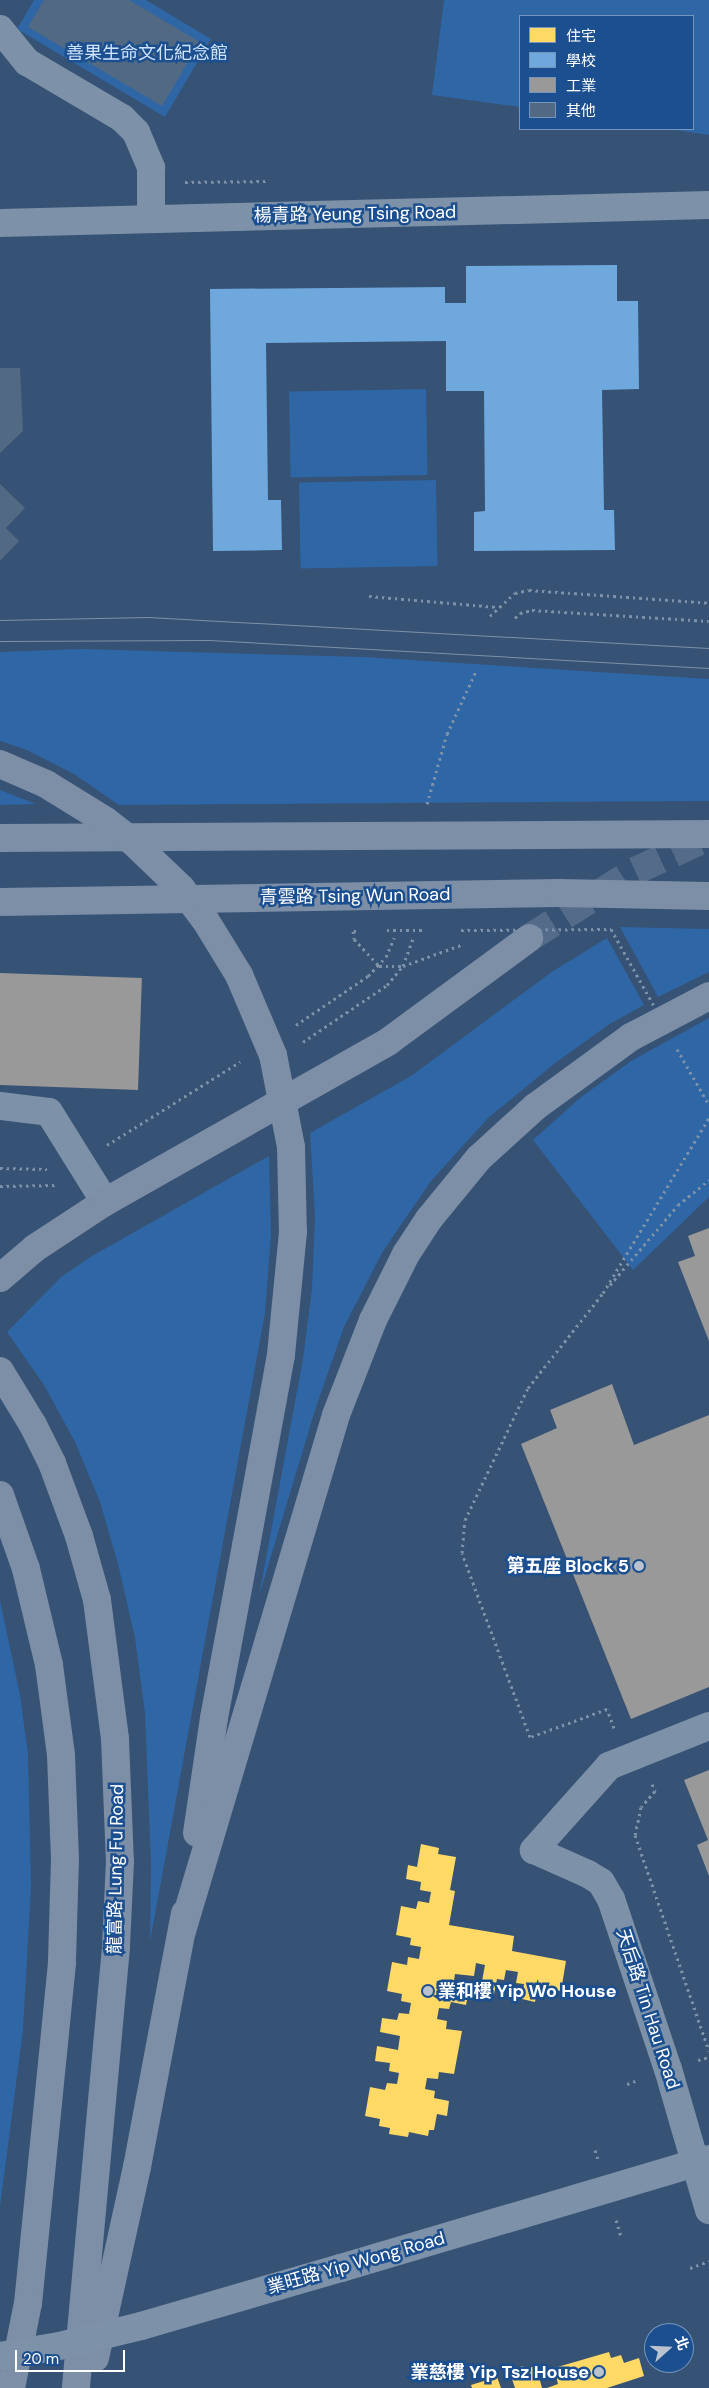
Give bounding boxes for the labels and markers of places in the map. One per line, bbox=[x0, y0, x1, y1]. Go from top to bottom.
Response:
place label: 第五座 Block 5 bbox=[507, 1555, 629, 1577]
marker: 第五座 Block 5 bbox=[633, 1560, 645, 1572]
place label: 業和樓 Yip Wo House bbox=[438, 1980, 617, 2002]
marker: 業和樓 Yip Wo House bbox=[422, 1985, 434, 1997]
place label: 業慈樓 Yip Tsz House bbox=[411, 2361, 589, 2383]
marker: 業慈樓 Yip Tsz House bbox=[593, 2366, 605, 2378]

